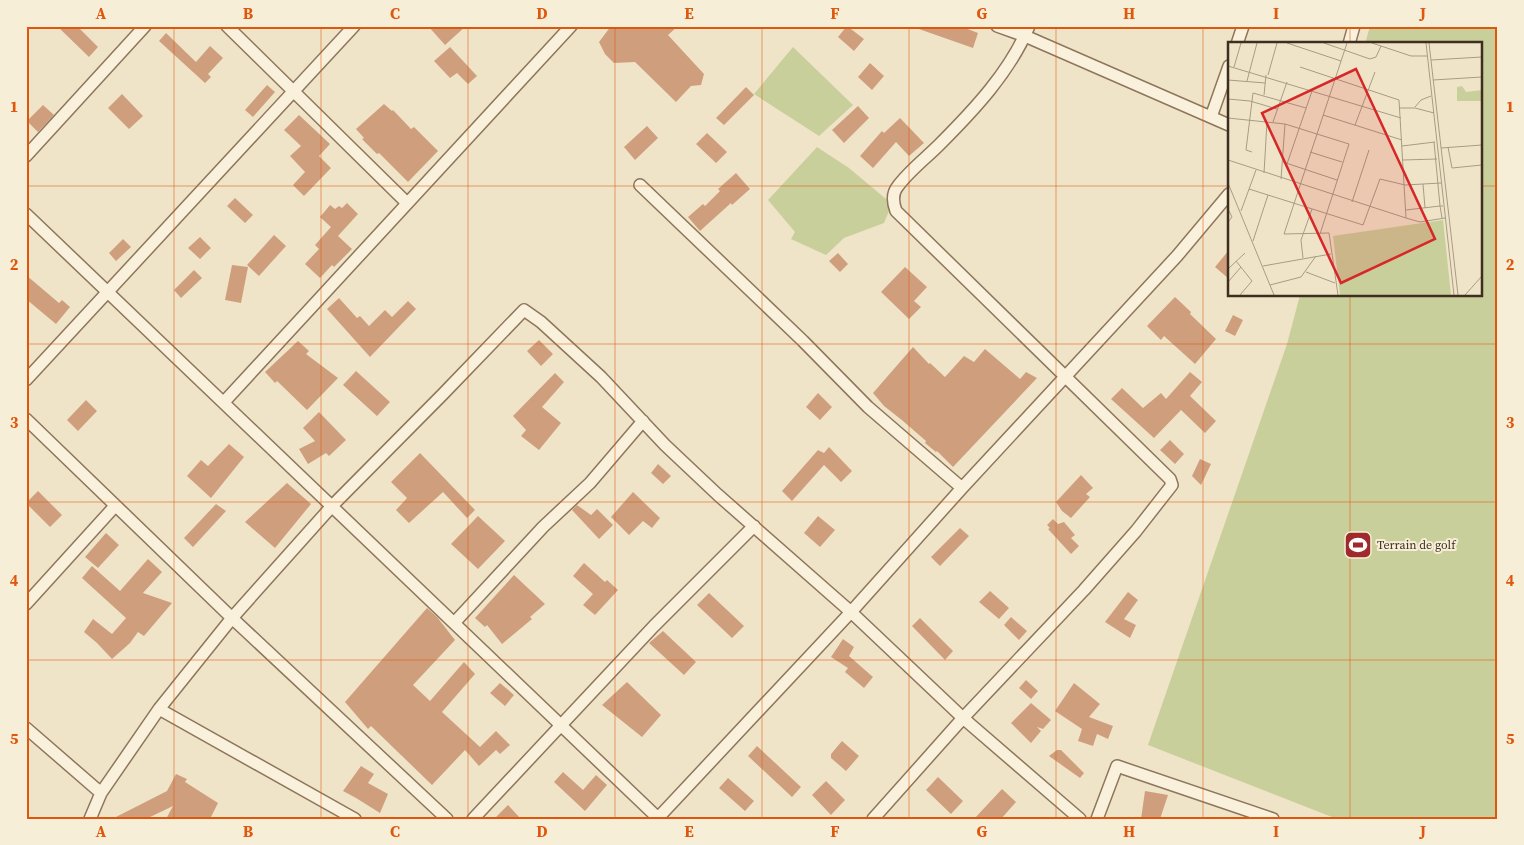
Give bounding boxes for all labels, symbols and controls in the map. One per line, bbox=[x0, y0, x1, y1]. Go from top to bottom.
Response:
text: A bbox=[96, 2, 107, 24]
text: B bbox=[243, 2, 254, 24]
text: C bbox=[390, 2, 400, 24]
text: D bbox=[536, 2, 548, 24]
text: E bbox=[684, 2, 694, 24]
text: F bbox=[830, 2, 840, 24]
text: G bbox=[977, 2, 988, 24]
text: H bbox=[1123, 2, 1135, 24]
text: I bbox=[1273, 2, 1279, 24]
text: J bbox=[1419, 2, 1426, 24]
inset map bbox=[1228, 42, 1482, 296]
text: 1 bbox=[10, 95, 18, 117]
text: 1 bbox=[1506, 95, 1514, 117]
text: 2 bbox=[10, 253, 19, 275]
text: 2 bbox=[1506, 253, 1515, 275]
text: 3 bbox=[10, 411, 19, 433]
text: 3 bbox=[1506, 411, 1515, 433]
sports icon: Terrain de golf bbox=[1343, 530, 1373, 560]
place label: Terrain de golf bbox=[1377, 537, 1457, 553]
text: 4 bbox=[10, 569, 19, 591]
text: 4 bbox=[1506, 569, 1515, 591]
text: 5 bbox=[10, 727, 19, 749]
text: 5 bbox=[1506, 727, 1515, 749]
text: A bbox=[96, 820, 107, 842]
text: B bbox=[243, 820, 254, 842]
text: C bbox=[390, 820, 400, 842]
text: D bbox=[536, 820, 548, 842]
text: E bbox=[684, 820, 694, 842]
text: F bbox=[830, 820, 840, 842]
text: G bbox=[977, 820, 988, 842]
text: H bbox=[1123, 820, 1135, 842]
text: I bbox=[1273, 820, 1279, 842]
text: J bbox=[1419, 820, 1426, 842]

